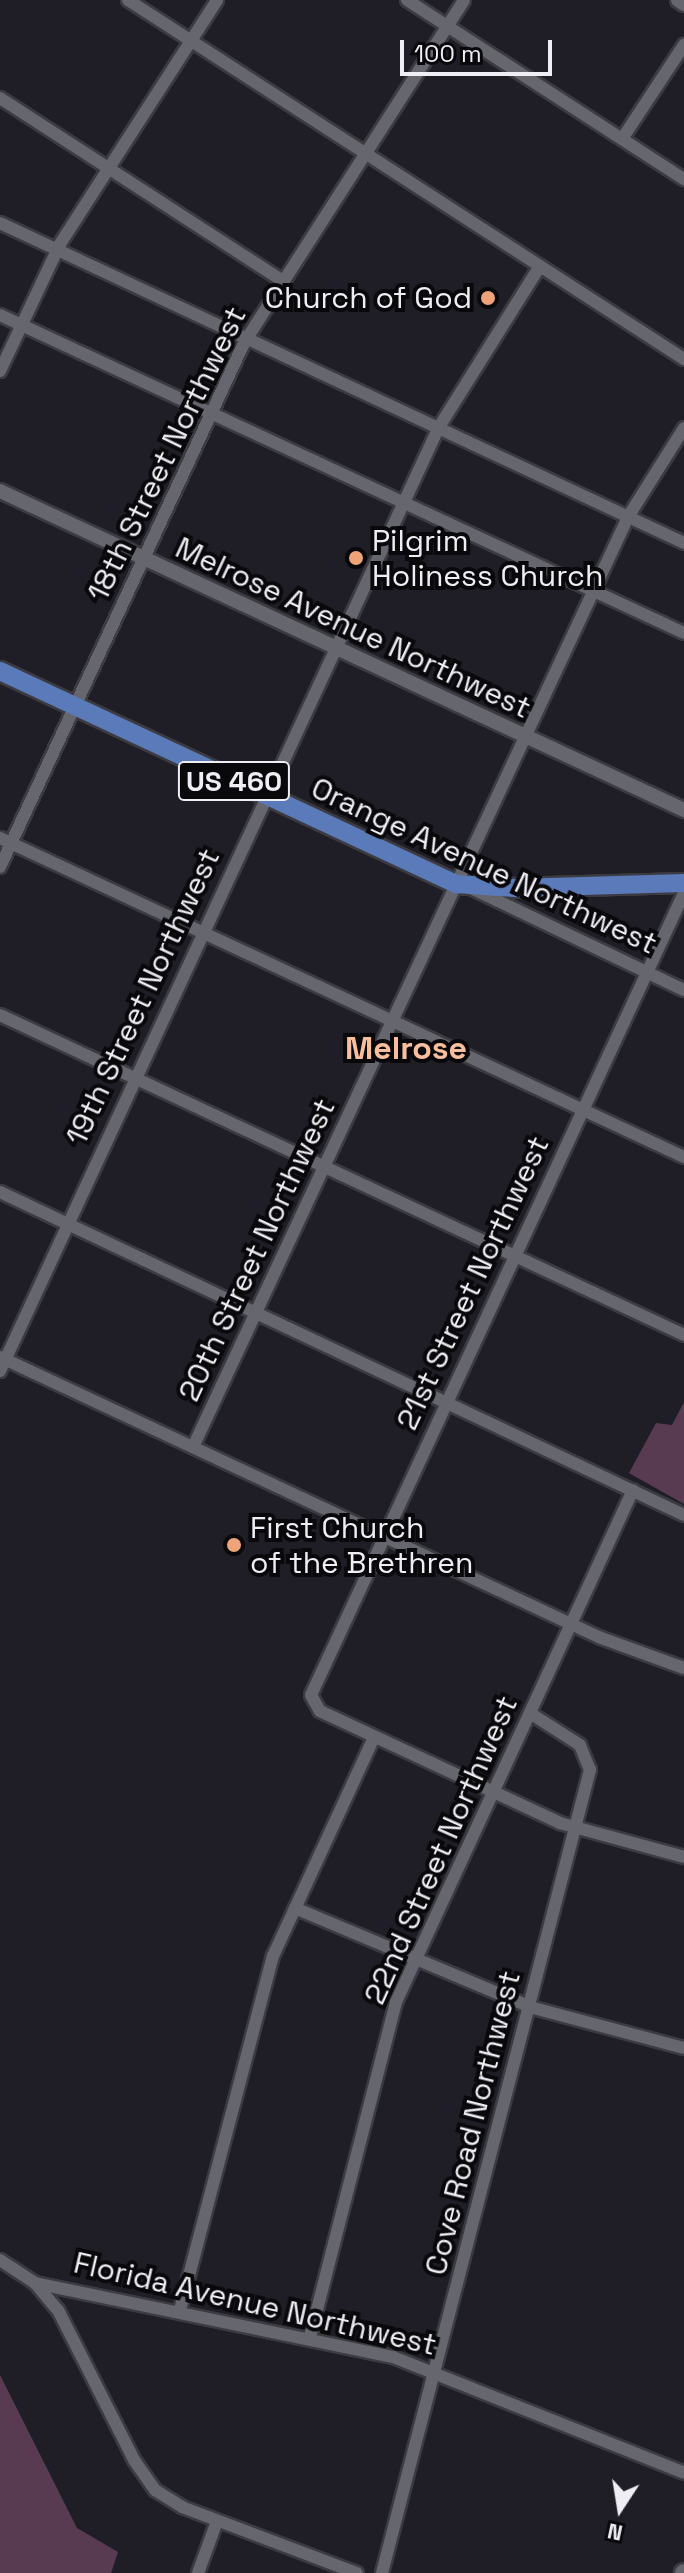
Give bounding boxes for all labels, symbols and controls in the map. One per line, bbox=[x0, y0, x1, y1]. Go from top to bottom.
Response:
scale bar bbox=[404, 24, 556, 74]
text: 100 m bbox=[414, 38, 482, 69]
place label: Church of God bbox=[265, 280, 472, 316]
marker: Church of God bbox=[479, 289, 497, 307]
street label: 18th Street Northwest bbox=[80, 301, 254, 607]
place label: Pilgrim Holiness Church bbox=[372, 523, 603, 594]
street label: Melrose Avenue Northwest bbox=[170, 530, 536, 726]
marker: Pilgrim Holiness Church bbox=[347, 549, 365, 567]
road number: US 460 bbox=[176, 757, 292, 805]
street label: Orange Avenue Northwest bbox=[305, 770, 663, 962]
street label: 19th Street Northwest bbox=[58, 843, 228, 1151]
district label: Melrose bbox=[345, 1029, 467, 1067]
street label: 20th Street Northwest bbox=[171, 1093, 343, 1407]
street label: 21st Street Northwest bbox=[389, 1131, 557, 1435]
place label: First Church of the Brethren bbox=[250, 1510, 473, 1580]
marker: First Church of the Brethren bbox=[225, 1536, 243, 1554]
street label: 22nd Street Northwest bbox=[357, 1690, 525, 2010]
street label: Cove Road Northwest bbox=[418, 1967, 528, 2279]
street label: Florida Avenue Northwest bbox=[70, 2245, 440, 2363]
north arrow bbox=[580, 2469, 660, 2549]
text: N bbox=[605, 2517, 625, 2548]

